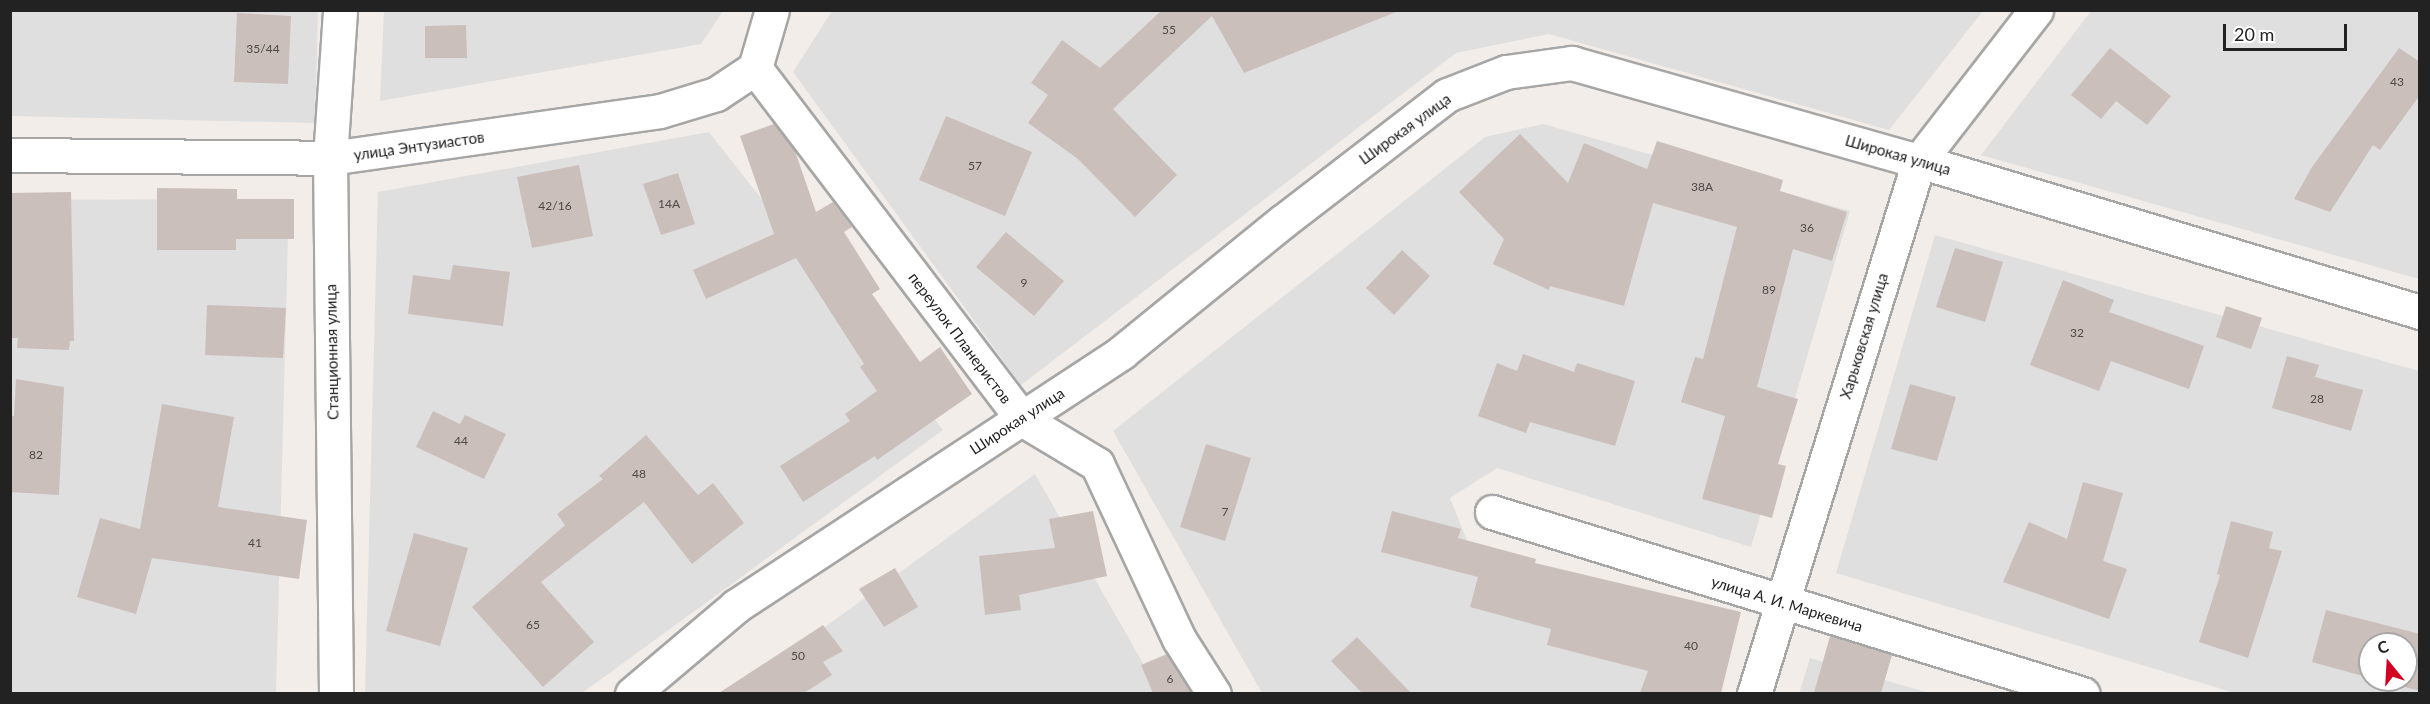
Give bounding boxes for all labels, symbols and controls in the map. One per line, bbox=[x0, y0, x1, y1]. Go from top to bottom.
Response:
scale bar bbox=[2226, 12, 2350, 50]
house number: 55 bbox=[1162, 23, 1176, 37]
text: 20 m bbox=[2234, 23, 2274, 45]
house number: 35/44 bbox=[246, 42, 280, 56]
house number: 43 bbox=[2390, 75, 2404, 89]
street label: Широкая улица bbox=[1356, 90, 1454, 168]
street label: улица Энтузиастов bbox=[353, 128, 485, 164]
street label: Широкая улица bbox=[1843, 131, 1953, 179]
house number: 57 bbox=[968, 159, 982, 173]
house number: 38А bbox=[1691, 180, 1713, 194]
house number: 14А bbox=[658, 197, 680, 211]
house number: 42/16 bbox=[538, 199, 572, 213]
house number: 36 bbox=[1800, 221, 1814, 235]
street label: переулок Планеристов bbox=[905, 269, 1015, 407]
street label: Харьковская улица bbox=[1836, 271, 1892, 401]
house number: 9 bbox=[1021, 276, 1027, 290]
house number: 89 bbox=[1762, 283, 1776, 297]
street label: Станционная улица bbox=[322, 284, 342, 420]
house number: 32 bbox=[2070, 326, 2084, 340]
street label: Широкая улица bbox=[966, 384, 1068, 458]
house number: 28 bbox=[2310, 392, 2324, 406]
house number: 44 bbox=[454, 434, 468, 448]
house number: 82 bbox=[29, 448, 43, 462]
house number: 48 bbox=[632, 467, 646, 481]
house number: 7 bbox=[1222, 505, 1228, 519]
house number: 41 bbox=[248, 536, 262, 550]
street label: улица А. И. Маркевича bbox=[1709, 572, 1865, 636]
house number: 65 bbox=[526, 618, 540, 632]
north arrow bbox=[2358, 632, 2418, 692]
text: С bbox=[2375, 636, 2391, 657]
house number: 40 bbox=[1684, 639, 1698, 653]
house number: 50 bbox=[791, 649, 805, 663]
house number: 6 bbox=[1167, 672, 1173, 686]

